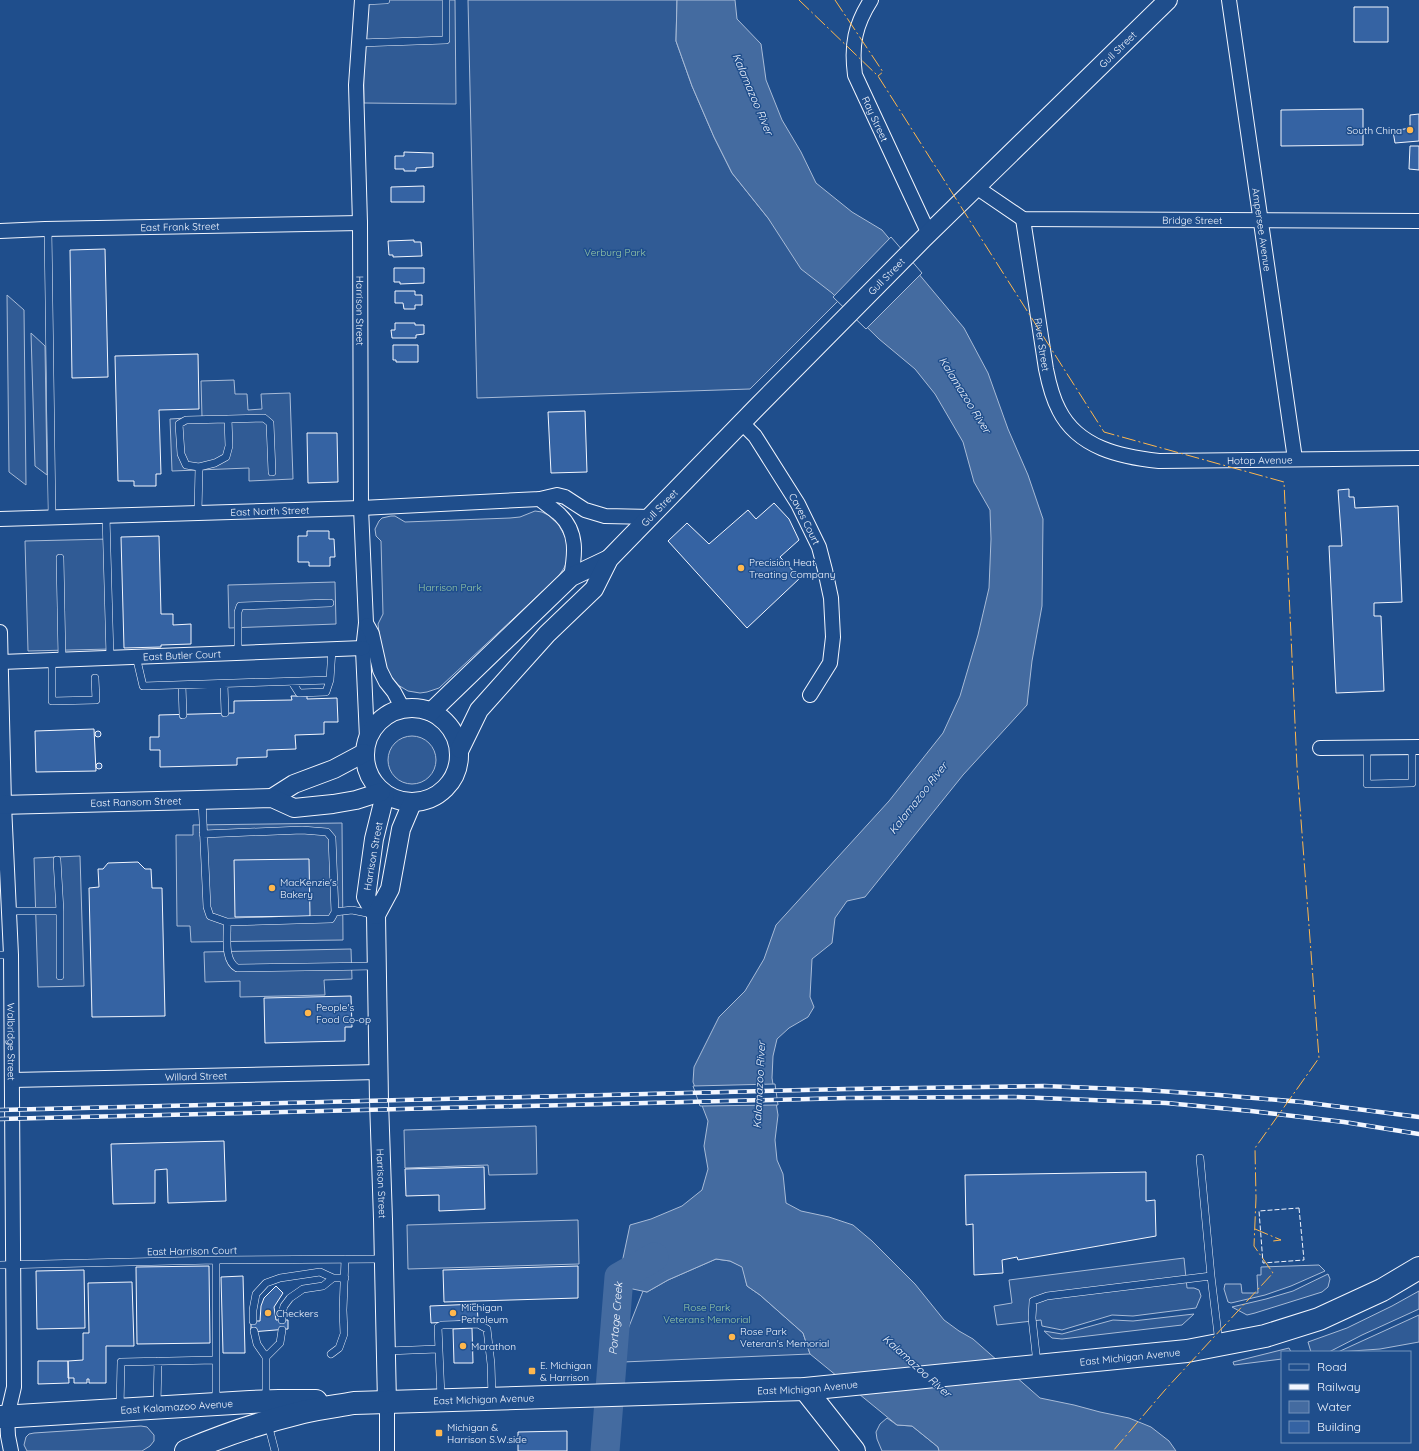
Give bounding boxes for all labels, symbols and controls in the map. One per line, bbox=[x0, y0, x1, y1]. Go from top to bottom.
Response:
street label: Gull Street bbox=[1096, 28, 1139, 70]
water label: Kalamazoo River bbox=[729, 51, 777, 139]
street label: Ray Street bbox=[859, 94, 892, 144]
place label: South China bbox=[1347, 124, 1402, 137]
marker: South China bbox=[1405, 125, 1415, 135]
street label: Ampersee Avenue bbox=[1250, 187, 1274, 273]
street label: Bridge Street bbox=[1162, 213, 1223, 227]
street label: East Frank Street bbox=[140, 219, 220, 234]
park label: Verburg Park bbox=[584, 246, 646, 259]
street label: Gull Street bbox=[865, 254, 908, 298]
street label: Harrison Street bbox=[354, 276, 367, 346]
street label: River Street bbox=[1032, 317, 1053, 373]
water label: Kalamazoo River bbox=[936, 354, 995, 437]
street label: Hotop Avenue bbox=[1227, 453, 1293, 467]
street label: Gull Street bbox=[638, 485, 681, 529]
street label: Caves Court bbox=[786, 490, 824, 547]
street label: East North Street bbox=[230, 503, 310, 518]
place label: Precision Heat Treating Company bbox=[749, 556, 835, 581]
marker: Precision Heat Treating Company bbox=[736, 563, 746, 573]
park label: Harrison Park bbox=[418, 581, 482, 594]
street label: East Butler Court bbox=[143, 647, 222, 663]
water label: Kalamazoo River bbox=[886, 758, 951, 837]
street label: East Ransom Street bbox=[90, 794, 182, 809]
street label: Harrison Street bbox=[361, 820, 386, 891]
place label: MacKenzie's Bakery bbox=[280, 876, 337, 901]
marker: MacKenzie's Bakery bbox=[267, 883, 277, 893]
place label: People's Food Co-op bbox=[316, 1001, 371, 1026]
street label: Walbridge Street bbox=[5, 1003, 18, 1081]
marker: People's Food Co-op bbox=[303, 1008, 313, 1018]
water label: Kalamazoo River bbox=[750, 1039, 768, 1129]
street label: Willard Street bbox=[165, 1069, 228, 1083]
street label: Harrison Street bbox=[374, 1148, 389, 1219]
street label: East Harrison Court bbox=[147, 1244, 238, 1258]
water label: Portage Creek bbox=[606, 1280, 626, 1355]
place label: Michigan Petroleum bbox=[461, 1301, 508, 1326]
park label: Rose Park Veterans Memorial bbox=[663, 1301, 751, 1326]
place label: Checkers bbox=[276, 1307, 319, 1320]
marker: Checkers bbox=[263, 1308, 273, 1318]
marker: Michigan Petroleum bbox=[448, 1308, 458, 1318]
place label: Rose Park Veteran's Memorial bbox=[740, 1325, 829, 1350]
marker: Rose Park Veteran's Memorial bbox=[727, 1332, 737, 1342]
water label: Kalamazoo River bbox=[880, 1332, 955, 1402]
place label: Marathon bbox=[471, 1340, 516, 1353]
marker: Marathon bbox=[458, 1341, 468, 1351]
street label: East Michigan Avenue bbox=[1079, 1345, 1181, 1368]
legend bbox=[1281, 1351, 1411, 1443]
place label: E. Michigan & Harrison bbox=[540, 1359, 592, 1384]
text: Road bbox=[1317, 1359, 1347, 1374]
marker: E. Michigan & Harrison bbox=[527, 1366, 537, 1376]
street label: East Michigan Avenue bbox=[757, 1377, 859, 1397]
text: Railway bbox=[1317, 1379, 1361, 1394]
street label: East Michigan Avenue bbox=[433, 1391, 535, 1407]
street label: East Kalamazoo Avenue bbox=[120, 1397, 234, 1416]
text: Water bbox=[1317, 1399, 1352, 1414]
text: Building bbox=[1317, 1419, 1361, 1434]
place label: Michigan & Harrison S.W.side bbox=[447, 1421, 527, 1446]
marker: Michigan & Harrison S.W.side bbox=[434, 1428, 444, 1438]

